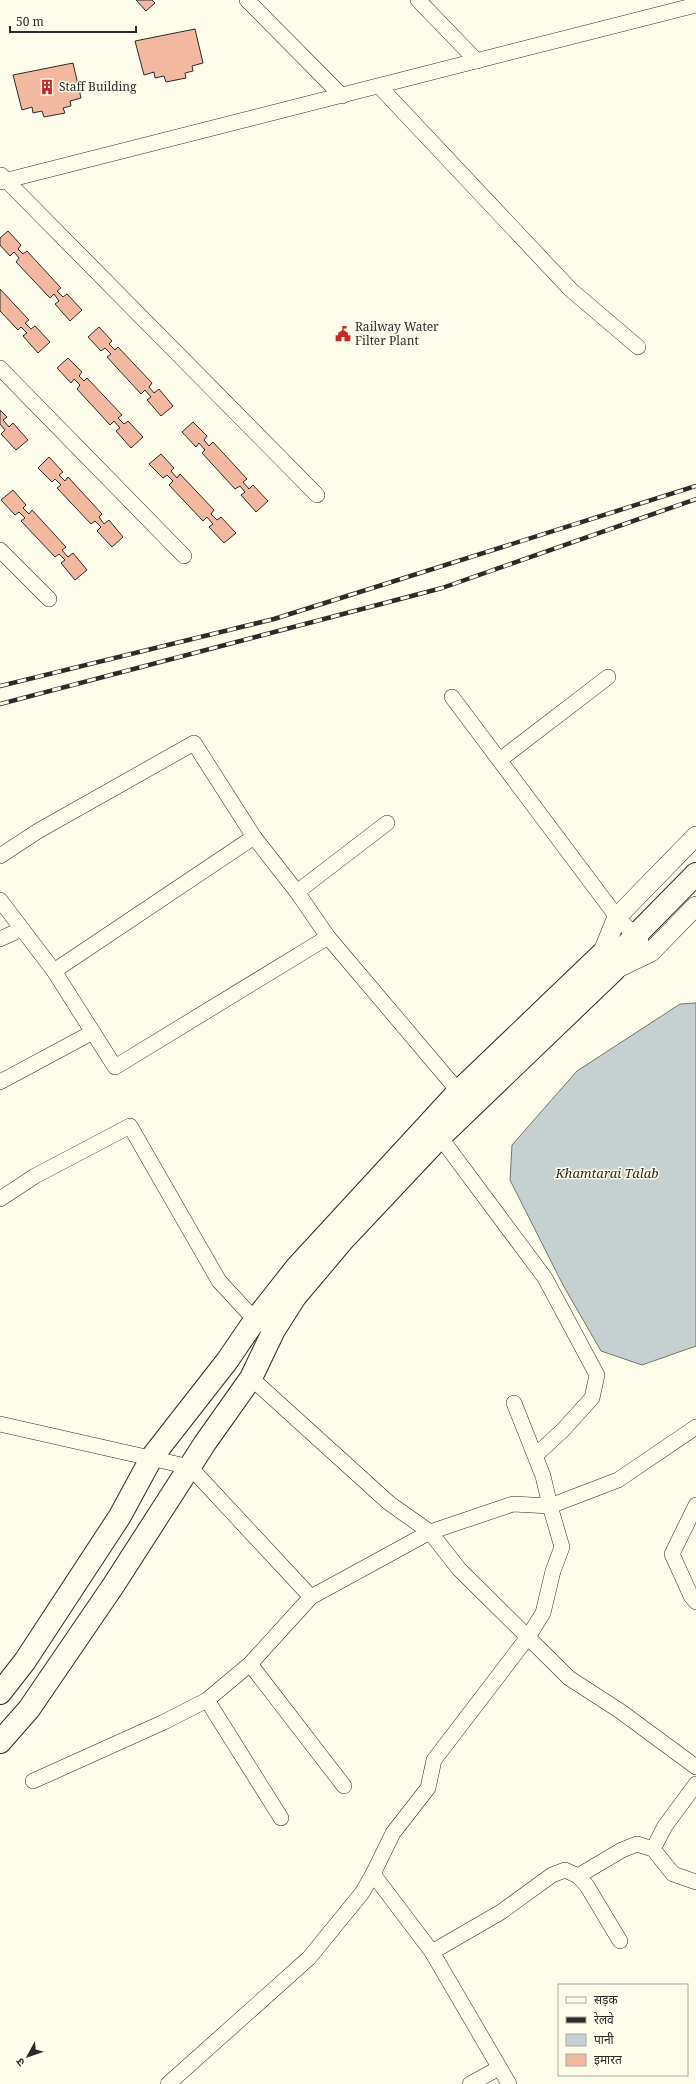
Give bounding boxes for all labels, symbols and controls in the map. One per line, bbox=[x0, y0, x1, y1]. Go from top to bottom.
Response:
scale bar bbox=[10, 8, 136, 34]
text: 50 m bbox=[16, 13, 44, 30]
building icon: Staff Building bbox=[38, 78, 56, 96]
place label: Staff Building bbox=[59, 78, 137, 95]
place label: Railway Water Filter Plant bbox=[355, 318, 439, 349]
public building icon: Railway Water Filter Plant bbox=[334, 325, 352, 343]
water label: Khamtarai Talab bbox=[555, 1164, 658, 1182]
legend bbox=[558, 1984, 688, 2076]
text: सड़क bbox=[594, 1991, 619, 2008]
text: रेलवे bbox=[594, 2011, 614, 2028]
text: पानी bbox=[594, 2031, 615, 2048]
north arrow bbox=[8, 2036, 48, 2076]
text: इमारत bbox=[594, 2051, 623, 2068]
text: उ bbox=[12, 2055, 28, 2070]

